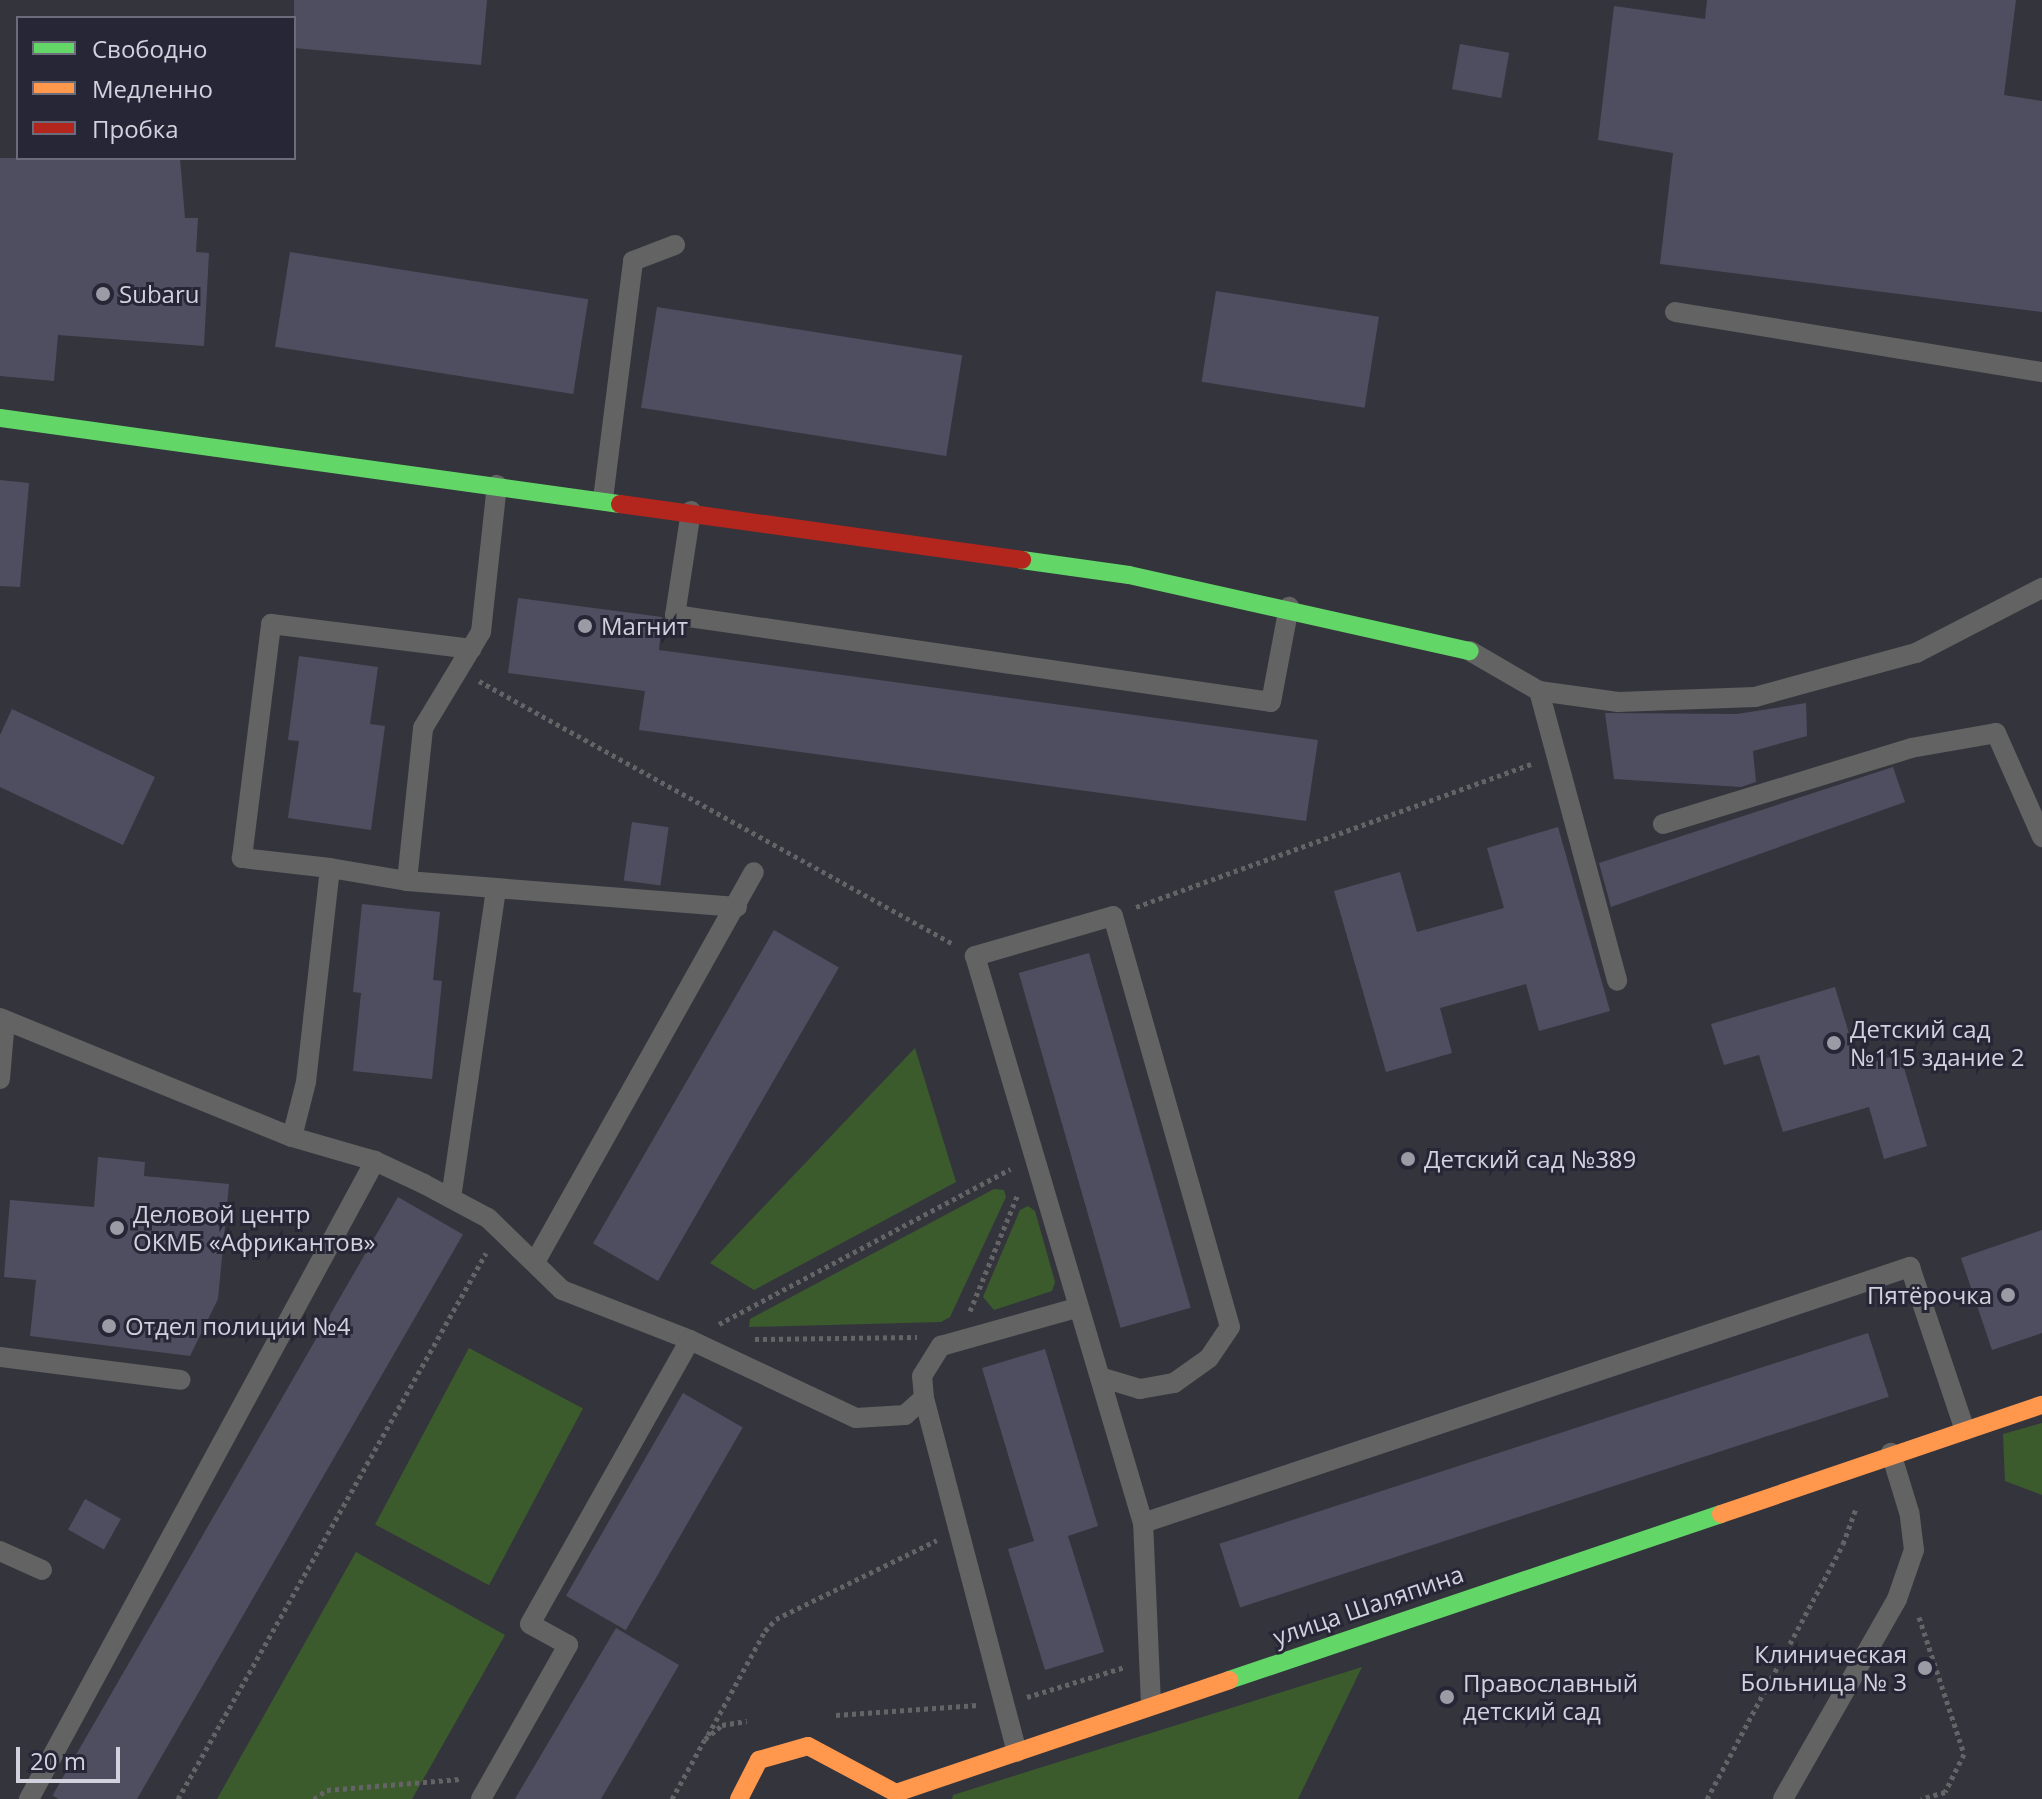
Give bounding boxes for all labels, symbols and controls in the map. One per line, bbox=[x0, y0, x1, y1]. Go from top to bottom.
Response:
legend bbox=[16, 16, 296, 160]
text: Свободно bbox=[92, 32, 207, 65]
text: Медленно bbox=[92, 72, 213, 105]
text: Пробка bbox=[92, 112, 179, 145]
place label: Subaru bbox=[119, 280, 199, 308]
marker: Subaru bbox=[94, 285, 112, 303]
place label: Магнит bbox=[601, 612, 688, 640]
marker: Магнит bbox=[576, 617, 594, 635]
place label: Детский сад №115 здание 2 bbox=[1850, 1015, 2024, 1071]
marker: Детский сад №115 здание 2 bbox=[1825, 1034, 1843, 1052]
place label: Детский сад №389 bbox=[1424, 1145, 1636, 1173]
marker: Детский сад №389 bbox=[1399, 1150, 1417, 1168]
place label: Деловой центр ОКМБ «Африкантов» bbox=[133, 1200, 375, 1256]
marker: Деловой центр ОКМБ «Африкантов» bbox=[108, 1219, 126, 1237]
place label: Пятёрочка bbox=[1867, 1281, 1992, 1309]
marker: Пятёрочка bbox=[1999, 1286, 2017, 1304]
place label: Отдел полиции №4 bbox=[125, 1312, 350, 1340]
marker: Отдел полиции №4 bbox=[100, 1317, 118, 1335]
street label: улица Шаляпина bbox=[1269, 1559, 1467, 1651]
place label: Клиническая Больница № 3 bbox=[1741, 1640, 1907, 1696]
marker: Клиническая Больница № 3 bbox=[1914, 1657, 1936, 1679]
place label: Православный детский сад bbox=[1463, 1669, 1638, 1725]
marker: Православный детский сад bbox=[1438, 1688, 1456, 1706]
scale bar bbox=[20, 1731, 124, 1781]
text: 20 m bbox=[30, 1744, 86, 1777]

